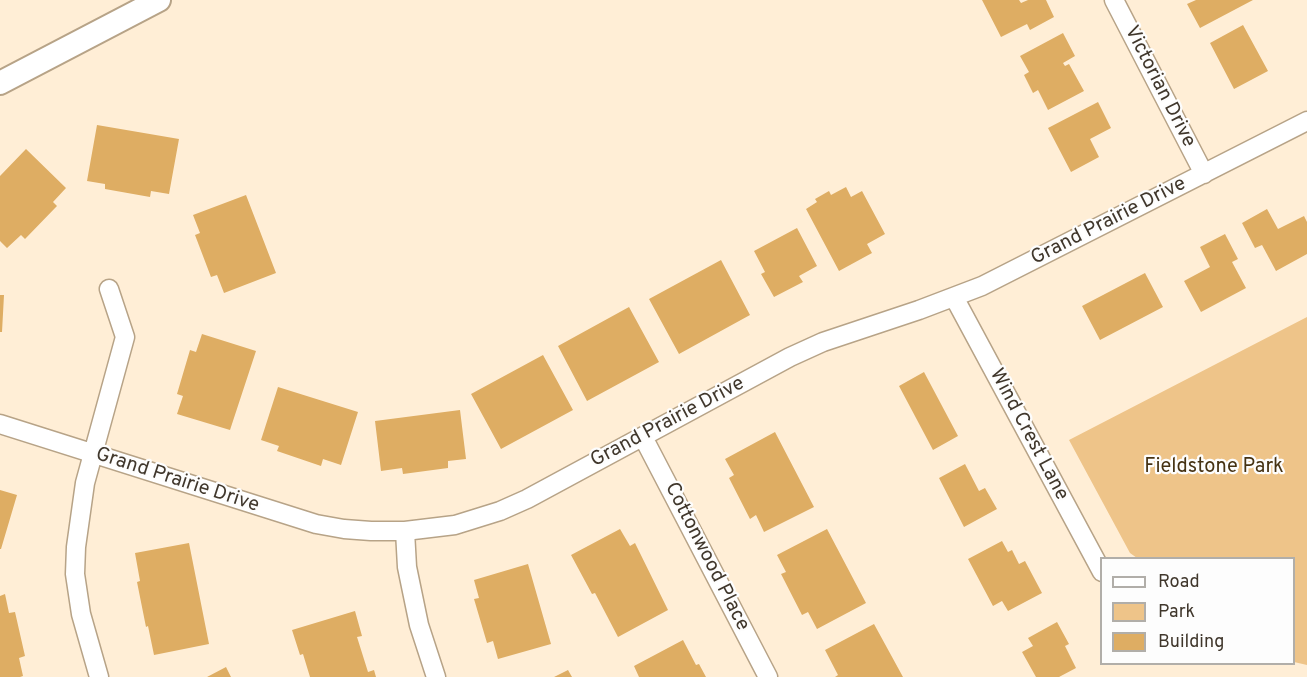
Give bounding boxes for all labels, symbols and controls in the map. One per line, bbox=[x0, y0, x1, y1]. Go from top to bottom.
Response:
street label: Victorian Drive bbox=[1118, 22, 1200, 152]
street label: Grand Prairie Drive bbox=[1028, 173, 1190, 271]
street label: Wind Crest Lane bbox=[983, 365, 1073, 505]
street label: Grand Prairie Drive bbox=[587, 372, 749, 474]
street label: Grand Prairie Drive bbox=[92, 443, 262, 519]
park label: Fieldstone Park bbox=[1144, 456, 1284, 480]
street label: Cottonwood Place bbox=[658, 479, 754, 635]
legend bbox=[1100, 557, 1295, 665]
text: Road bbox=[1158, 571, 1200, 594]
text: Park bbox=[1158, 601, 1195, 624]
text: Building bbox=[1158, 631, 1224, 654]

